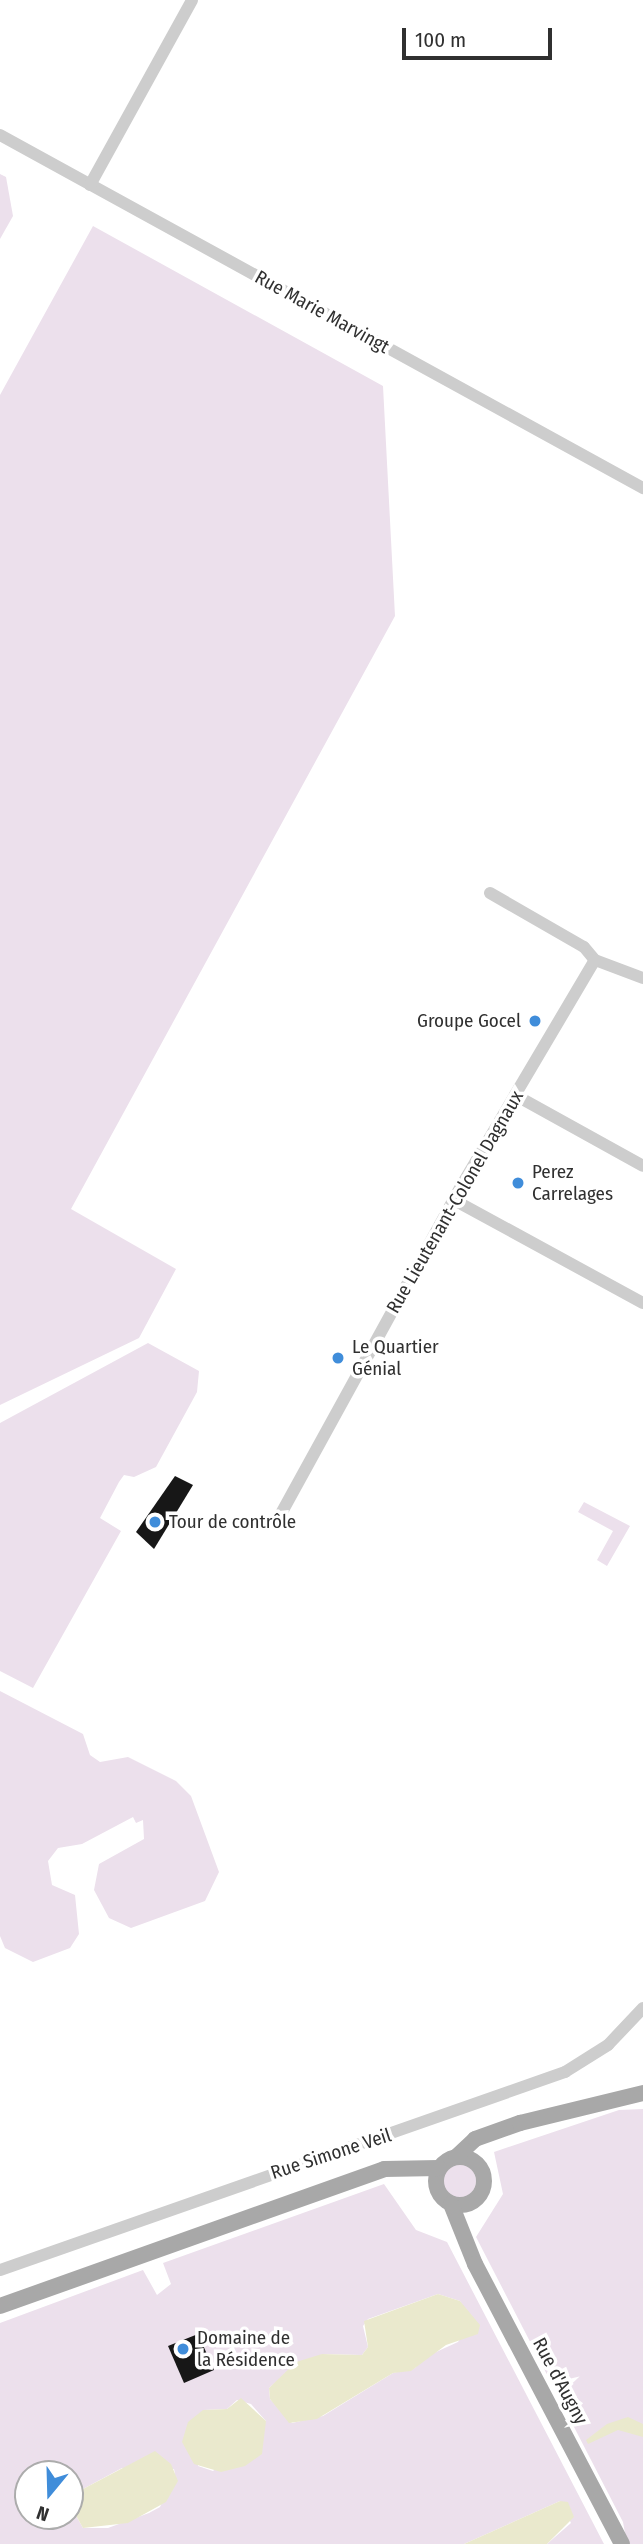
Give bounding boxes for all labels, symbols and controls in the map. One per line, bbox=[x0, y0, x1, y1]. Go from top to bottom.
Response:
scale bar bbox=[405, 14, 556, 58]
text: 100 m bbox=[415, 27, 466, 53]
street label: Rue Marie Marvingt bbox=[251, 266, 393, 358]
place label: Groupe Gocel bbox=[417, 1010, 521, 1032]
marker: Groupe Gocel bbox=[527, 1013, 543, 1029]
street label: Rue Lieutenant-Colonel Dagnaux bbox=[382, 1087, 528, 1317]
place label: Perez Carrelages bbox=[532, 1161, 613, 1205]
marker: Perez Carrelages bbox=[510, 1175, 526, 1191]
place label: Le Quartier Génial bbox=[352, 1336, 439, 1380]
marker: Le Quartier Génial bbox=[330, 1350, 346, 1366]
place label: Tour de contrôle bbox=[169, 1511, 296, 1533]
marker: Tour de contrôle bbox=[147, 1514, 163, 1530]
street label: Rue Simone Veil bbox=[268, 2124, 394, 2184]
place label: Domaine de la Résidence bbox=[197, 2327, 295, 2371]
street label: Rue d'Augny bbox=[528, 2334, 592, 2428]
marker: Domaine de la Résidence bbox=[175, 2341, 191, 2357]
north arrow bbox=[14, 2460, 84, 2530]
text: N bbox=[34, 2501, 52, 2526]

